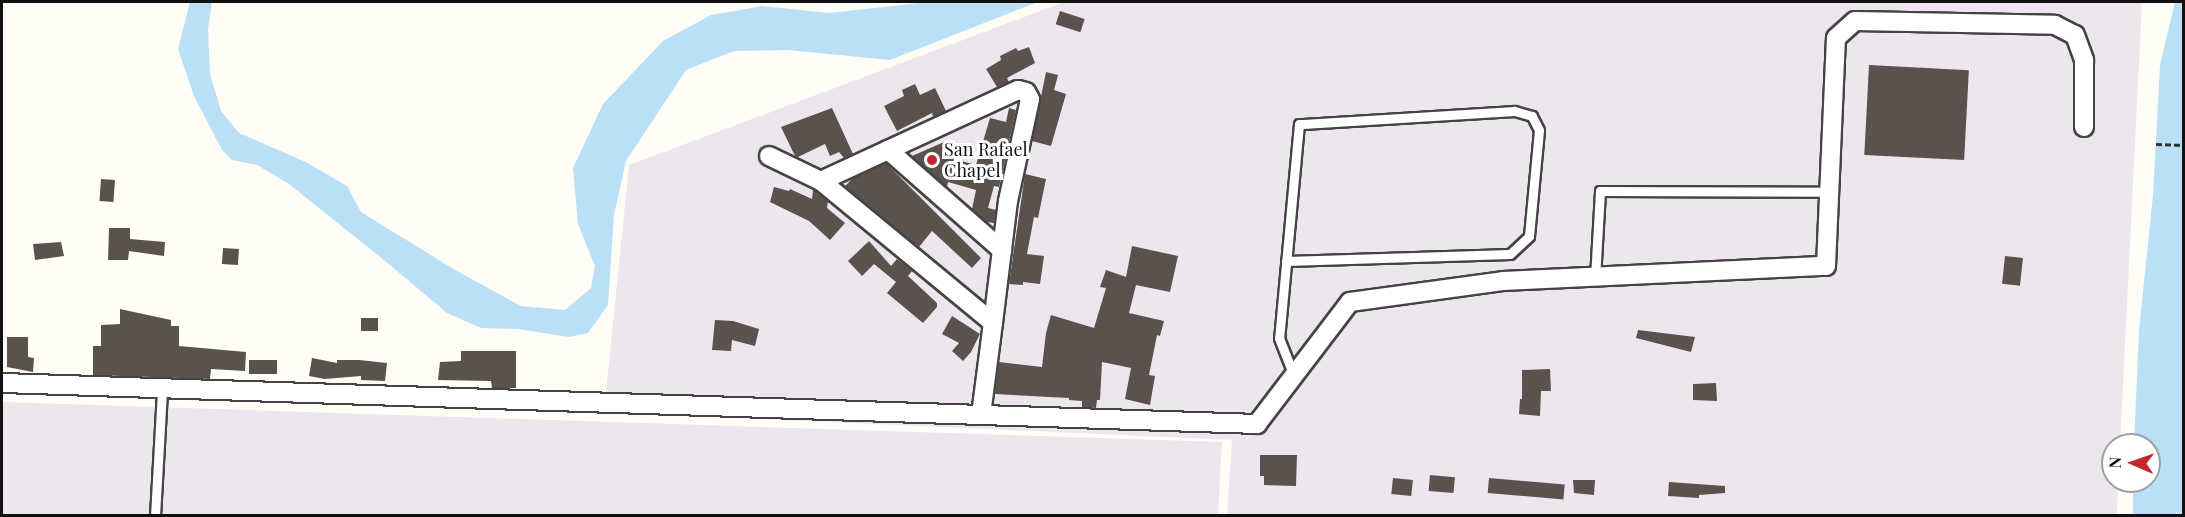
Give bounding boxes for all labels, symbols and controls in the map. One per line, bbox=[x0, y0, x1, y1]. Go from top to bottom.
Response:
place label: San Rafael Chapel bbox=[944, 139, 1028, 182]
marker: San Rafael Chapel bbox=[925, 153, 939, 167]
north arrow bbox=[2101, 433, 2161, 493]
text: N bbox=[2104, 456, 2125, 469]

